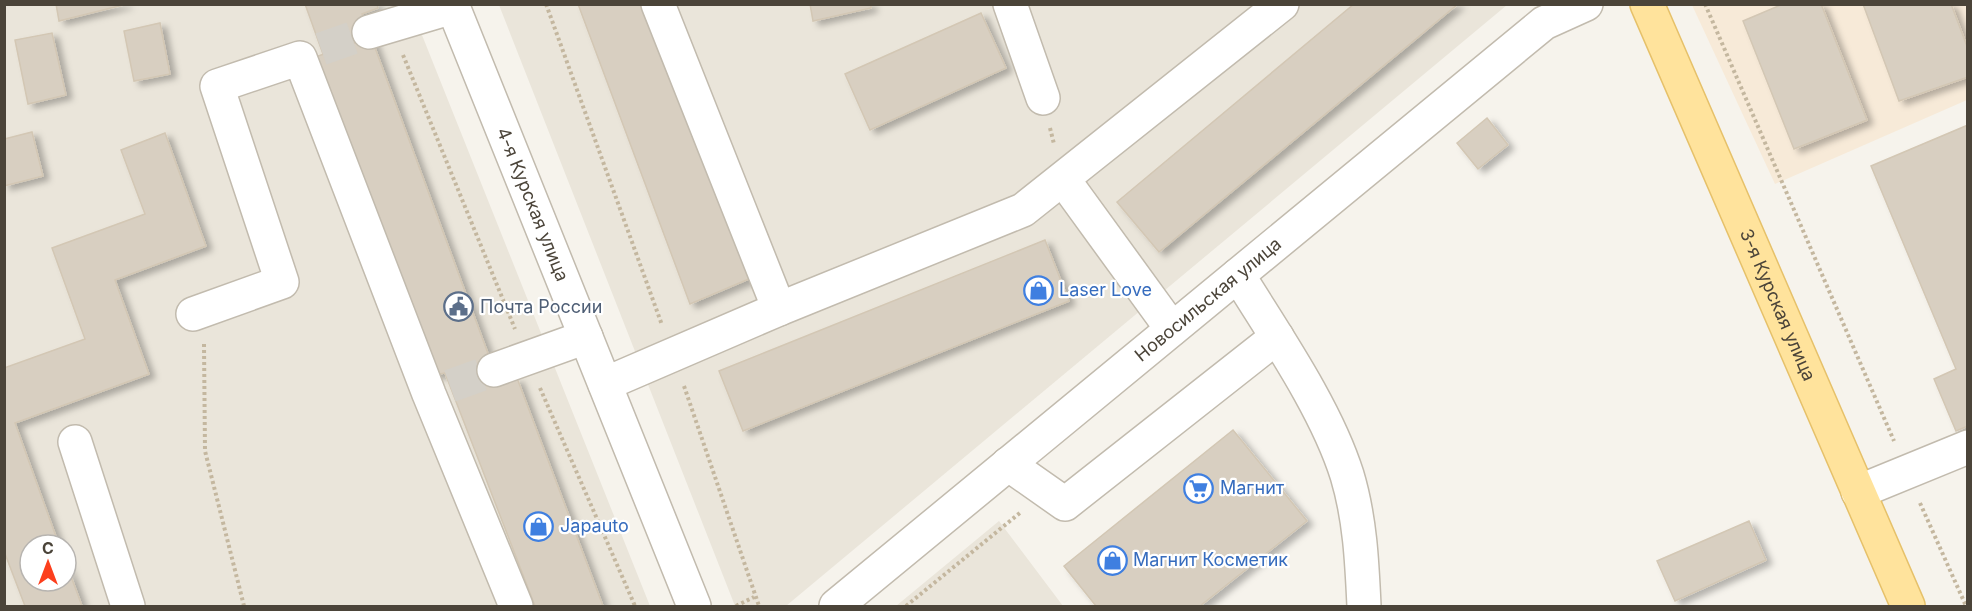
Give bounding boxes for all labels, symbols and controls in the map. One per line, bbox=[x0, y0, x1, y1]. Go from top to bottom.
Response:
street label: 4-я Курская улица bbox=[493, 124, 573, 284]
street label: 3-я Курская улица bbox=[1736, 226, 1820, 384]
street label: Новосильская улица bbox=[1130, 233, 1285, 365]
shop icon: Laser Love bbox=[1022, 274, 1054, 306]
place label: Laser Love bbox=[1059, 279, 1152, 300]
public building icon: Почта России bbox=[443, 291, 475, 323]
place label: Почта России bbox=[480, 296, 602, 317]
supermarket icon: Магнит bbox=[1183, 472, 1215, 504]
place label: Магнит bbox=[1220, 477, 1285, 498]
shop icon: Japauto bbox=[523, 510, 555, 542]
place label: Japauto bbox=[560, 515, 629, 536]
north arrow bbox=[18, 533, 78, 593]
text: С bbox=[42, 538, 54, 558]
shop icon: Магнит Косметик bbox=[1096, 544, 1128, 576]
place label: Магнит Косметик bbox=[1133, 549, 1288, 570]

